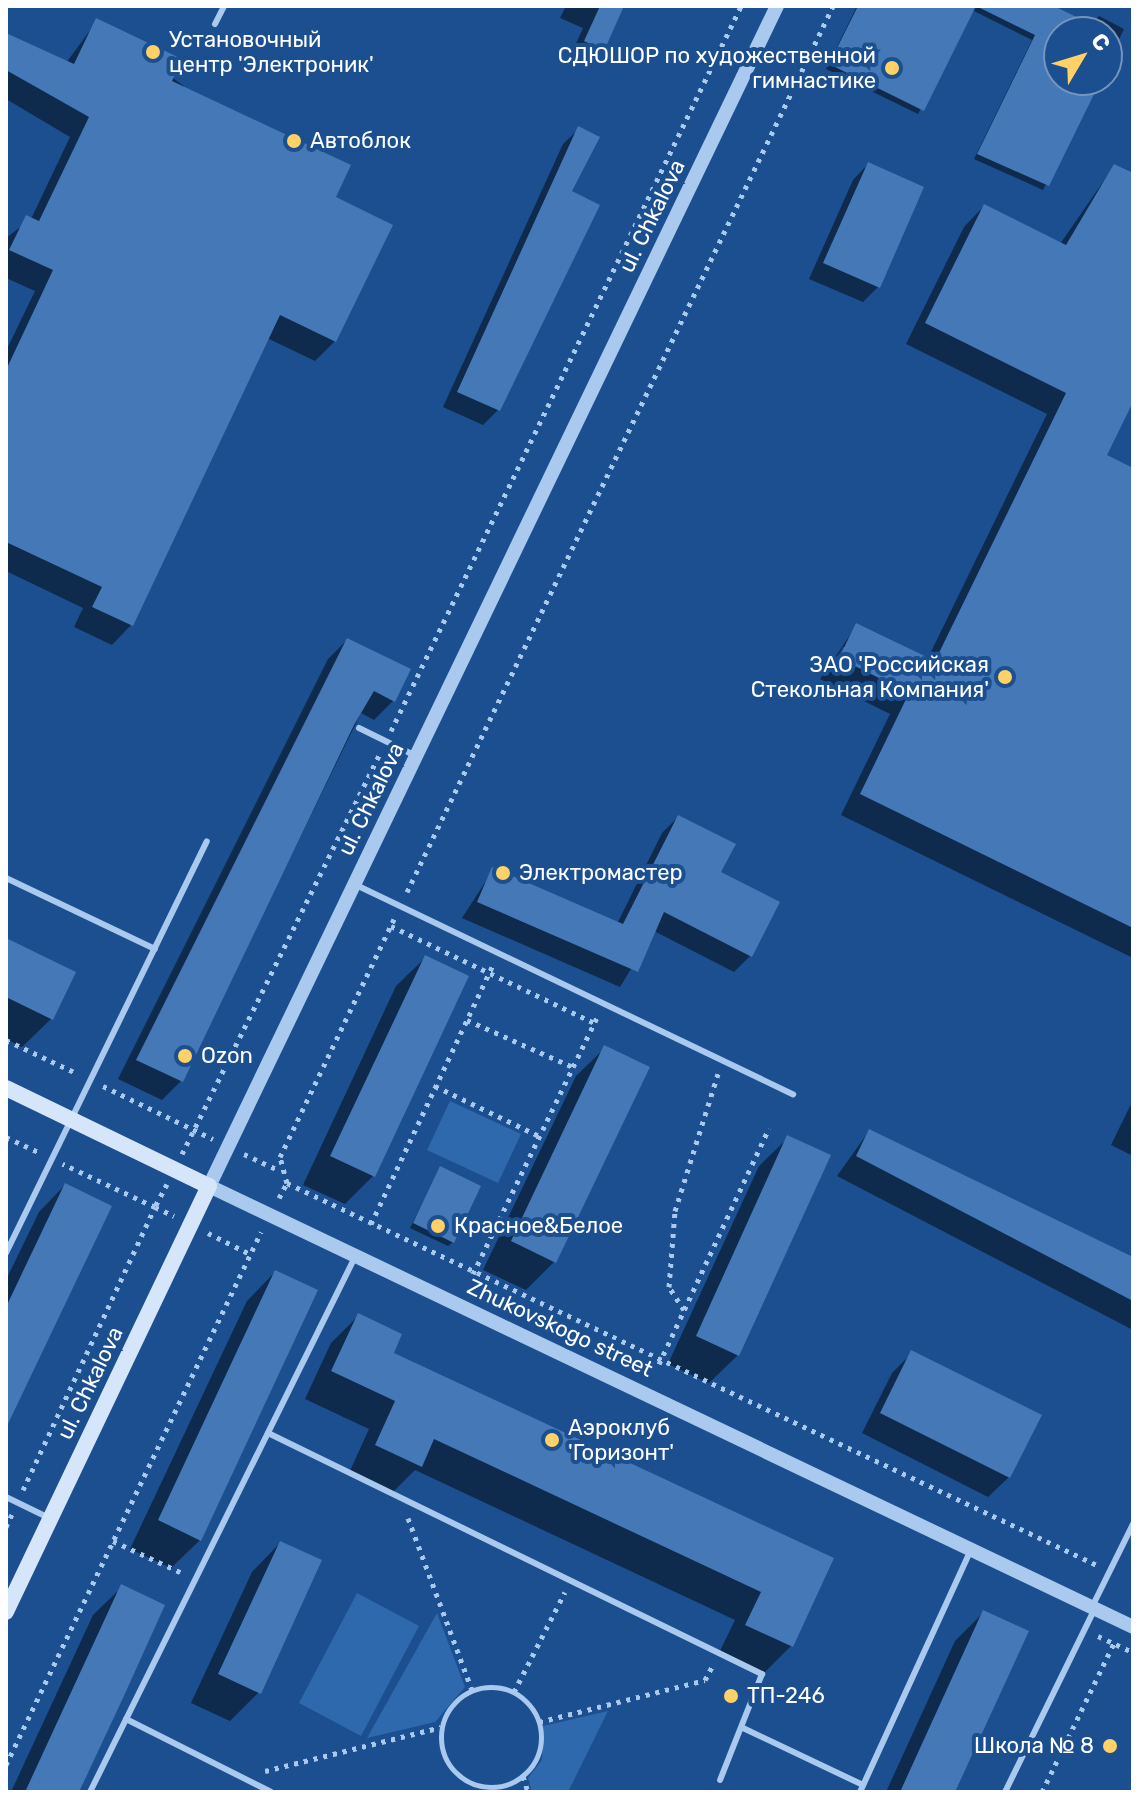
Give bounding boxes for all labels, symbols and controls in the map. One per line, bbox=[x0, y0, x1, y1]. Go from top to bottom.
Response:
north arrow bbox=[1043, 16, 1123, 96]
place label: Установочный центр 'Электроник' bbox=[169, 26, 374, 78]
text: С bbox=[1085, 28, 1116, 57]
place label: СДЮШОР по художественной гимнастике bbox=[558, 42, 876, 94]
marker: Установочный центр 'Электроник' bbox=[144, 43, 162, 61]
marker: СДЮШОР по художественной гимнастике bbox=[883, 59, 901, 77]
place label: Автоблок bbox=[310, 128, 411, 154]
marker: Автоблок bbox=[285, 132, 303, 150]
street label: ul. Chkalova bbox=[613, 155, 691, 277]
place label: ЗАО 'Российская Стекольная Компания' bbox=[751, 651, 989, 702]
marker: ЗАО 'Российская Стекольная Компания' bbox=[996, 668, 1014, 686]
street label: ul. Chkalova bbox=[332, 738, 410, 860]
place label: Электромастер bbox=[519, 860, 683, 886]
marker: Электромастер bbox=[494, 864, 512, 882]
place label: Ozon bbox=[201, 1043, 253, 1069]
marker: Ozon bbox=[176, 1047, 194, 1065]
place label: Красное&Белое bbox=[454, 1213, 623, 1239]
marker: Красное&Белое bbox=[429, 1217, 447, 1235]
street label: Zhukovskogo street bbox=[463, 1273, 657, 1383]
street label: ul. Chkalova bbox=[51, 1322, 129, 1444]
place label: Аэроклуб 'Горизонт' bbox=[568, 1414, 674, 1466]
marker: Аэроклуб 'Горизонт' bbox=[543, 1431, 561, 1449]
place label: ТП-246 bbox=[747, 1683, 825, 1709]
marker: ТП-246 bbox=[722, 1687, 740, 1705]
place label: Школа № 8 bbox=[974, 1733, 1094, 1759]
marker: Школа № 8 bbox=[1101, 1737, 1119, 1755]

